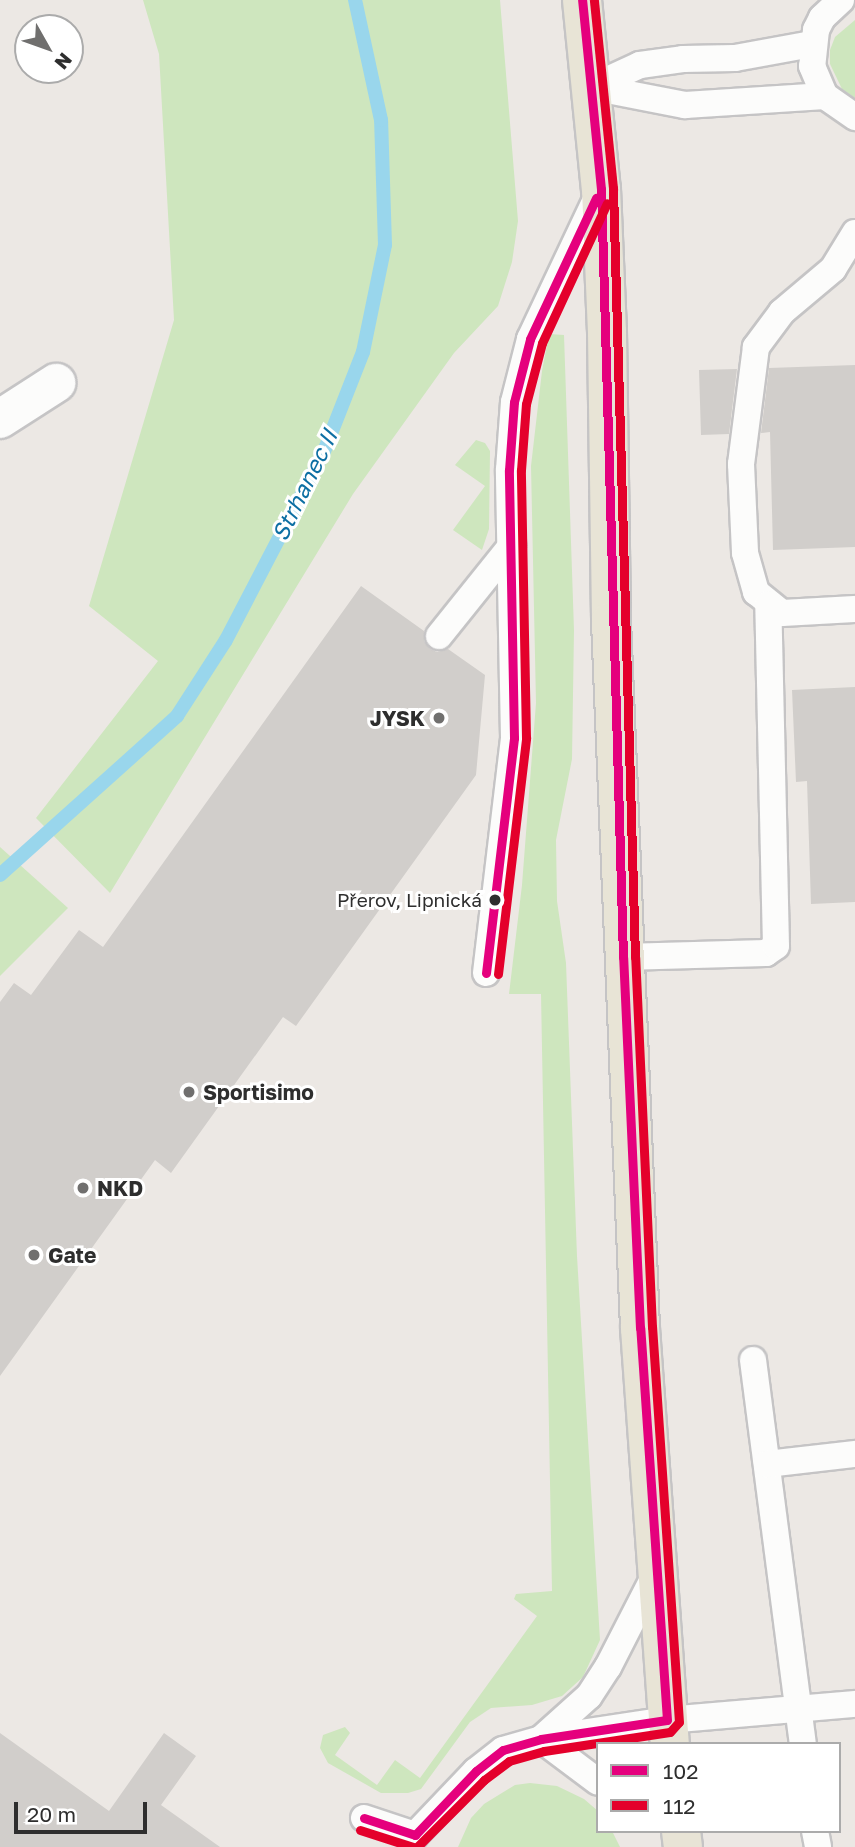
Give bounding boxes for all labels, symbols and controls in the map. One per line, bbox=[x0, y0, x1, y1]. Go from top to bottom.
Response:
north arrow bbox=[14, 14, 84, 84]
text: N bbox=[50, 49, 77, 74]
water label: Strhanec II bbox=[265, 425, 343, 545]
place label: JYSK bbox=[370, 705, 425, 731]
marker: JYSK bbox=[431, 710, 447, 726]
place label: Přerov, Lipnická bbox=[337, 889, 482, 911]
marker: Přerov, Lipnická bbox=[488, 893, 502, 907]
place label: Sportisimo bbox=[203, 1079, 314, 1105]
marker: Sportisimo bbox=[181, 1084, 197, 1100]
place label: NKD bbox=[97, 1175, 143, 1201]
marker: NKD bbox=[75, 1180, 91, 1196]
place label: Gate bbox=[48, 1242, 96, 1268]
marker: Gate bbox=[26, 1247, 42, 1263]
legend bbox=[596, 1742, 841, 1833]
text: 102 bbox=[663, 1758, 698, 1784]
scale bar bbox=[18, 1787, 150, 1831]
text: 112 bbox=[663, 1793, 696, 1819]
text: 20 m bbox=[27, 1801, 76, 1827]

